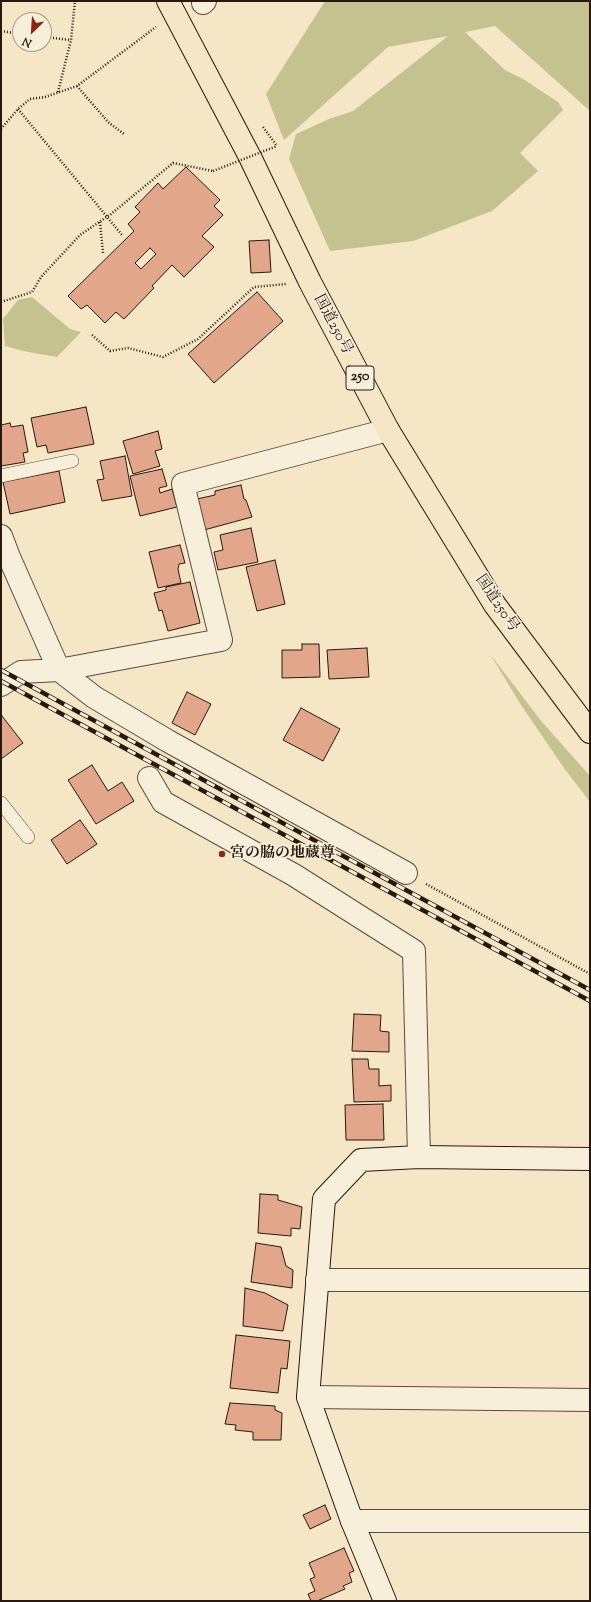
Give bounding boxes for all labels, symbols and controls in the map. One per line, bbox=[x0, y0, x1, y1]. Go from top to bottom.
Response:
north arrow bbox=[12, 12, 52, 52]
text: N bbox=[20, 33, 35, 51]
street label: 国道250号 bbox=[309, 292, 355, 358]
road number: 250 bbox=[346, 366, 374, 390]
street label: 国道250号 bbox=[470, 572, 522, 636]
place label: 宮の脇の地蔵尊 bbox=[230, 845, 335, 863]
marker: 宮の脇の地蔵尊 bbox=[217, 849, 227, 859]

